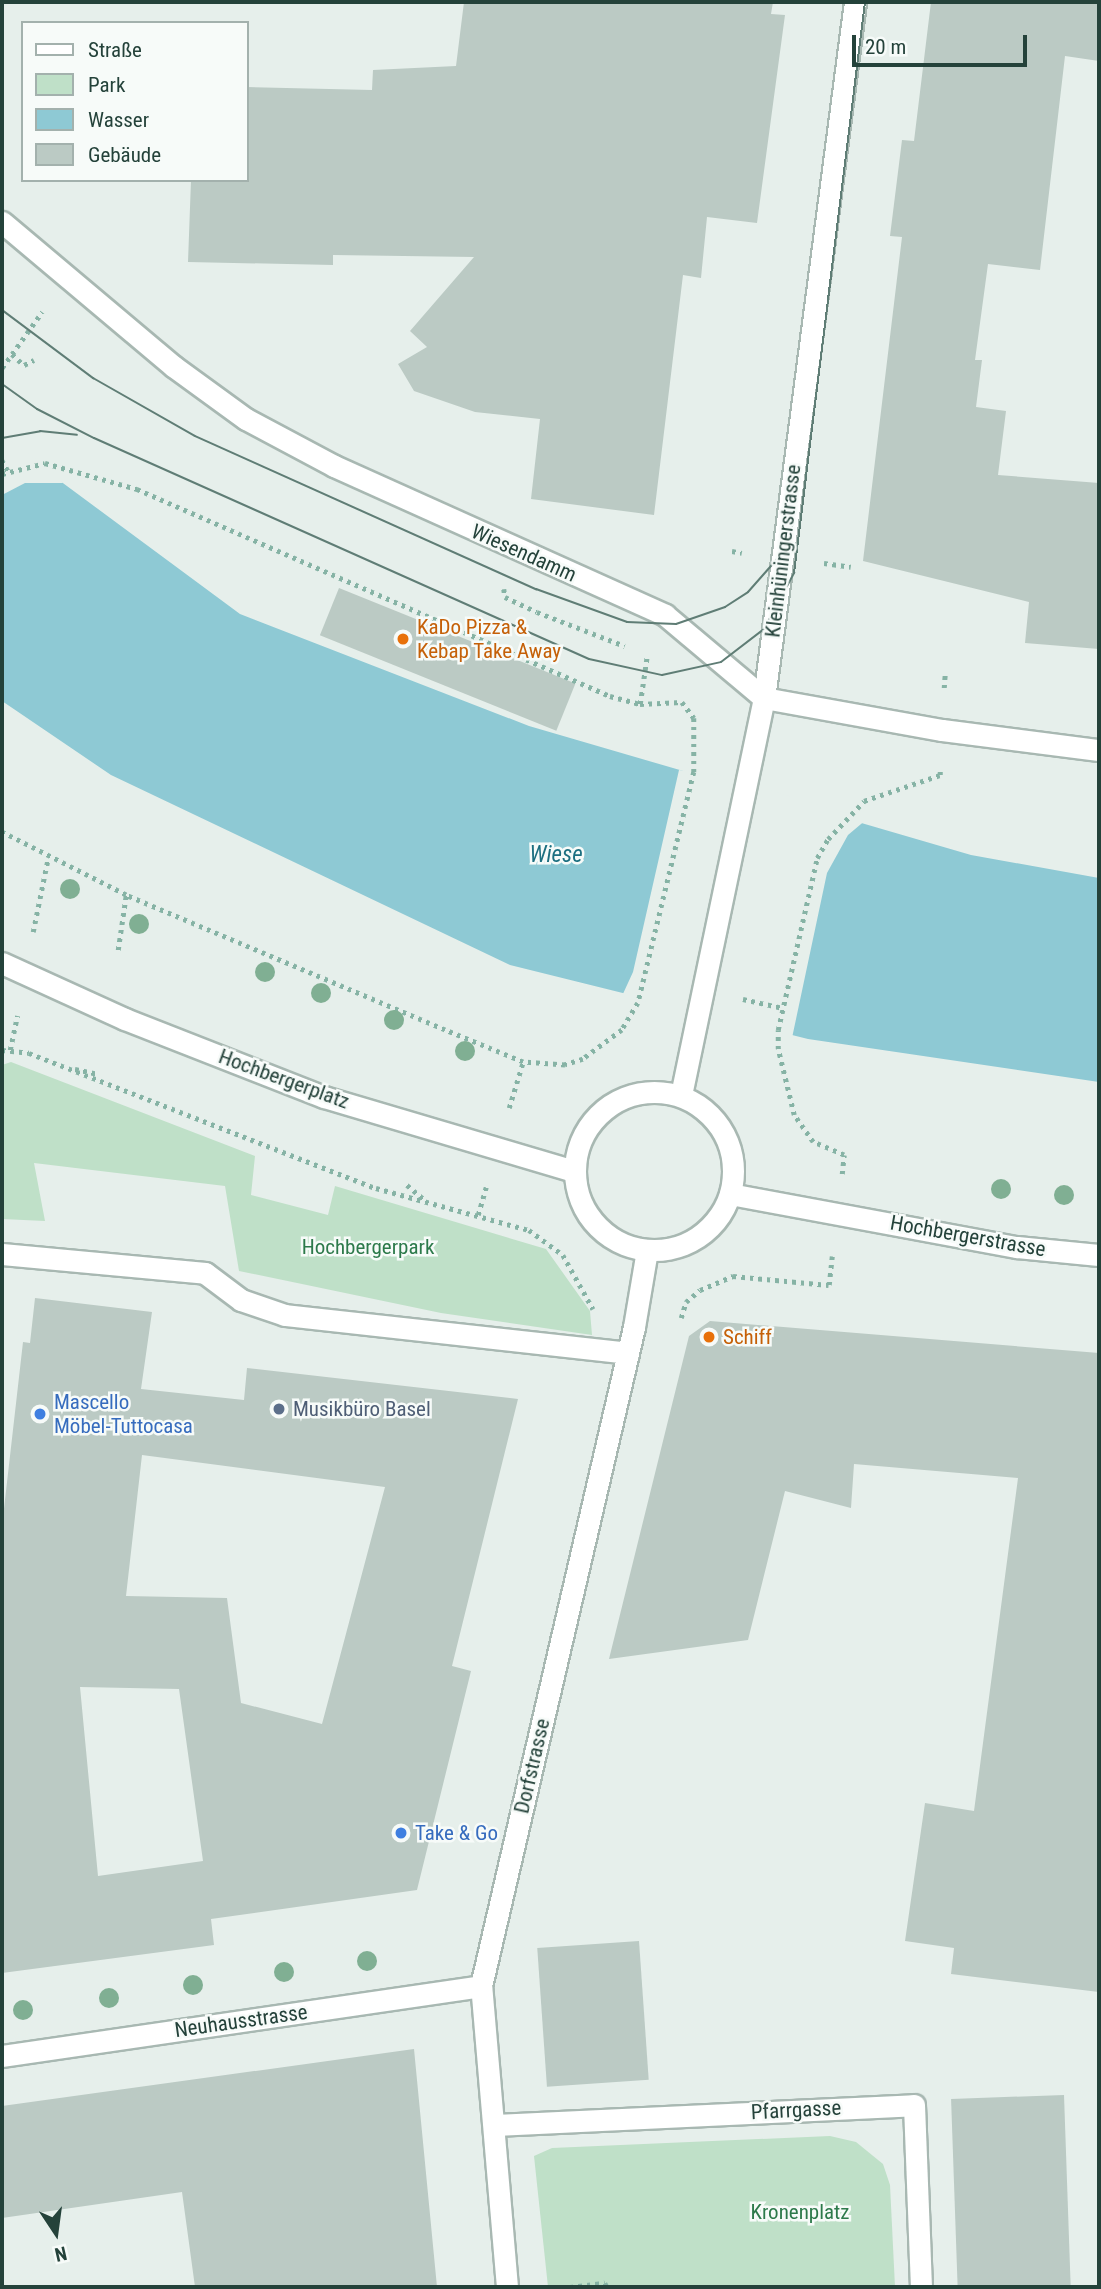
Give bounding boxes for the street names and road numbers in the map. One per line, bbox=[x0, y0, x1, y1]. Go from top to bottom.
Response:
street label: Kleinhüningerstrasse bbox=[760, 463, 806, 639]
street label: Wiesendamm bbox=[468, 519, 580, 587]
street label: Hochbergerplatz bbox=[215, 1044, 353, 1114]
street label: Hochbergerstrasse bbox=[888, 1210, 1048, 1262]
street label: Dorfstrasse bbox=[509, 1716, 555, 1816]
street label: Neuhausstrasse bbox=[173, 1999, 309, 2043]
street label: Pfarrgasse bbox=[750, 2095, 842, 2125]

